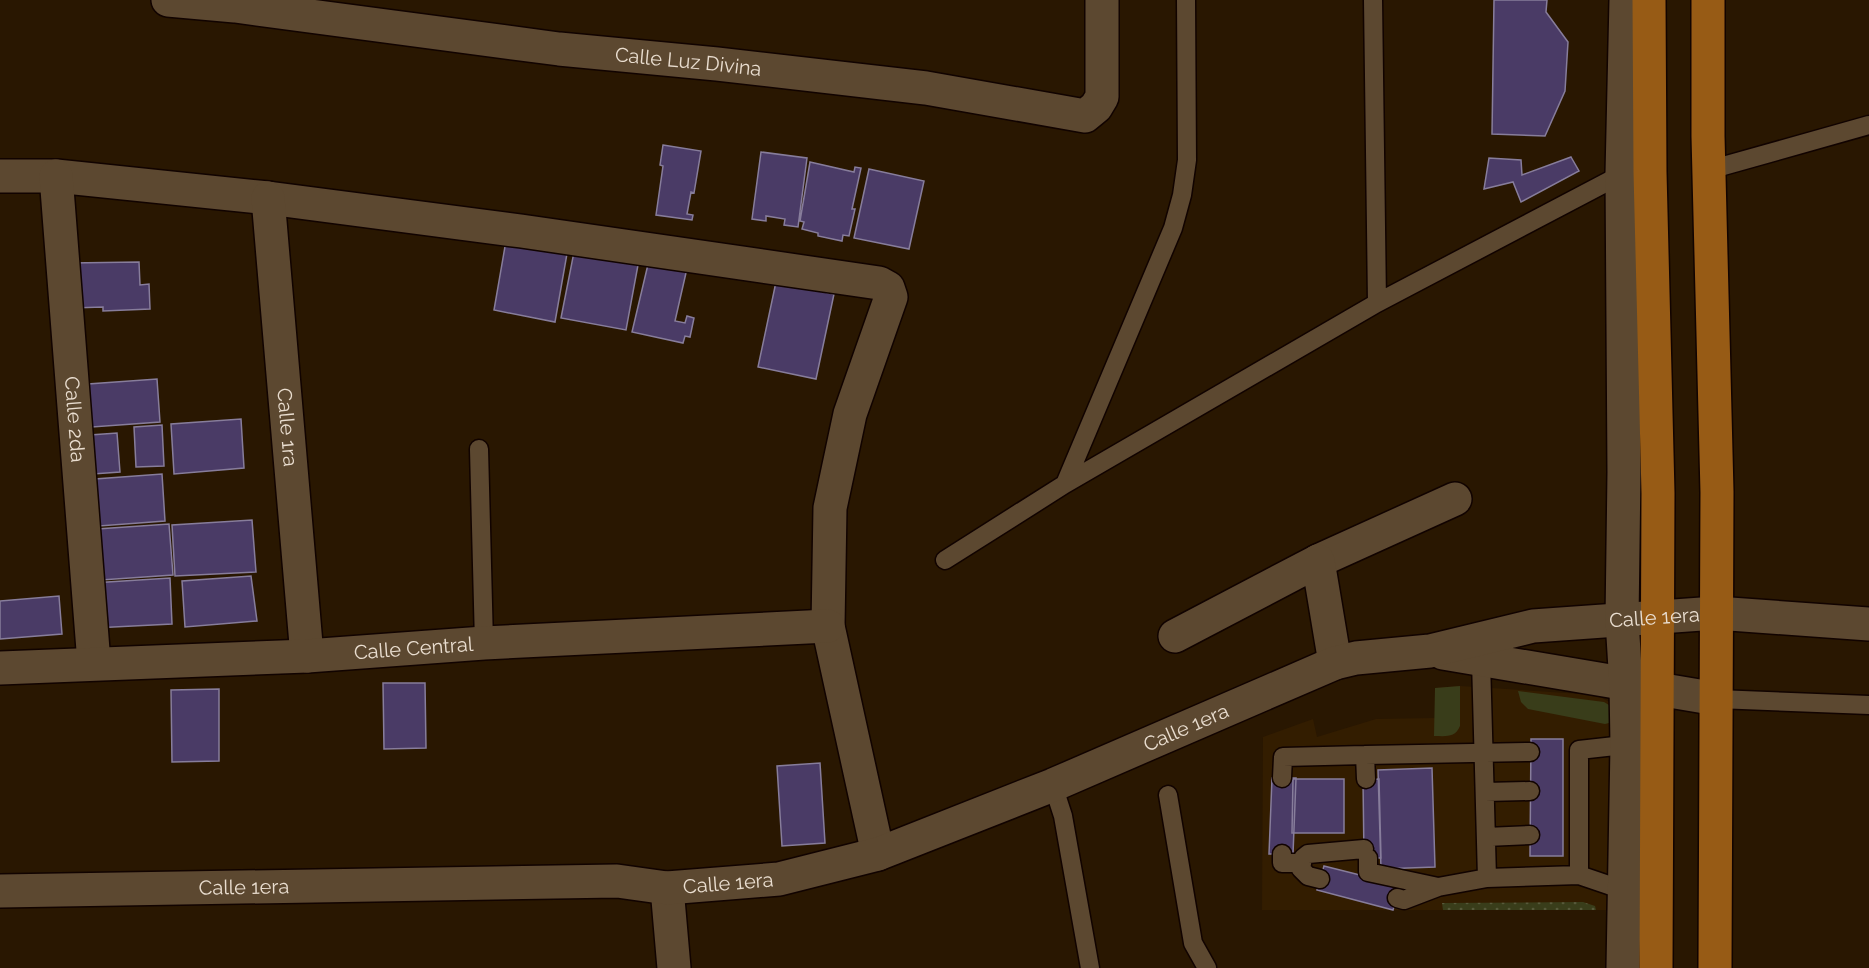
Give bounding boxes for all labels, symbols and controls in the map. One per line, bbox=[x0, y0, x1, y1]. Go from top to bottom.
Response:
street label: Calle Luz Divina bbox=[614, 42, 763, 81]
street label: Calle 2da bbox=[60, 375, 90, 463]
street label: Calle 1ra bbox=[272, 387, 303, 467]
street label: Calle 1era bbox=[1608, 602, 1700, 633]
street label: Calle Central bbox=[353, 632, 474, 665]
street label: Calle 1era bbox=[1140, 698, 1232, 756]
street label: Calle 1era bbox=[682, 867, 774, 899]
street label: Calle 1era bbox=[198, 874, 289, 900]

